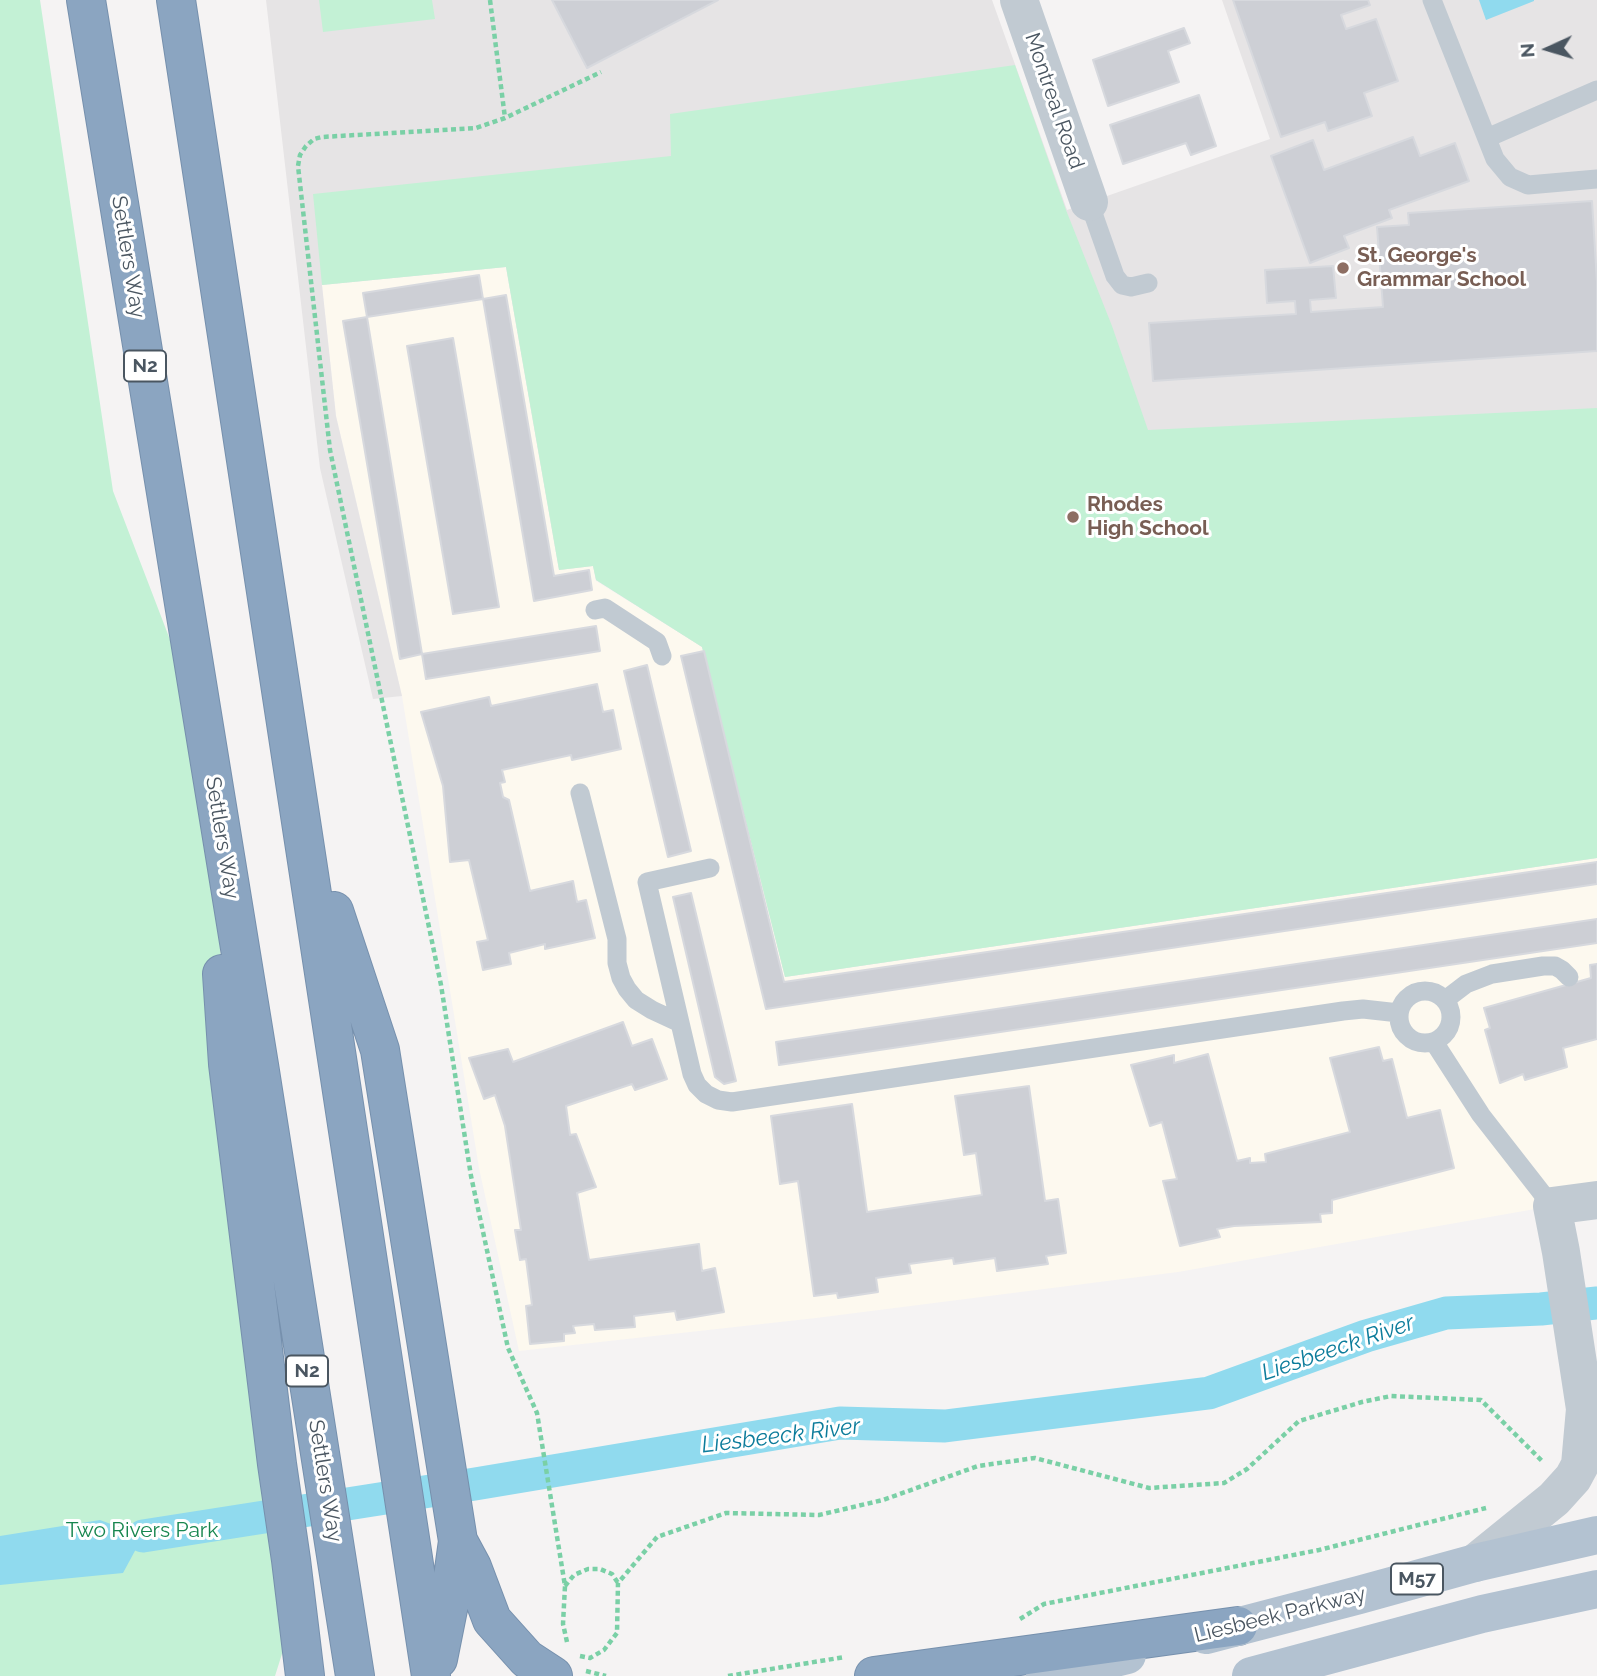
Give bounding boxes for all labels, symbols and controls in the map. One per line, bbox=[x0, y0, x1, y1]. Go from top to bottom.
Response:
north arrow bbox=[1513, 14, 1583, 84]
street label: Montreal Road bbox=[1019, 30, 1089, 172]
text: N bbox=[1516, 42, 1539, 58]
street label: Settlers Way bbox=[106, 194, 150, 320]
place label: St. George's Grammar School bbox=[1357, 243, 1526, 293]
marker: St. George's Grammar School bbox=[1335, 260, 1351, 276]
road number: N2 bbox=[124, 350, 166, 382]
place label: Rhodes High School bbox=[1087, 492, 1209, 542]
marker: Rhodes High School bbox=[1065, 509, 1081, 525]
street label: Settlers Way bbox=[200, 775, 244, 901]
water label: Liesbeeck River bbox=[1258, 1309, 1418, 1387]
road number: N2 bbox=[286, 1356, 328, 1386]
water label: Liesbeeck River bbox=[700, 1413, 862, 1459]
street label: Settlers Way bbox=[303, 1418, 347, 1544]
park label: Two Rivers Park bbox=[66, 1518, 218, 1544]
road number: M57 bbox=[1391, 1564, 1443, 1595]
street label: Liesbeek Parkway bbox=[1192, 1582, 1368, 1648]

